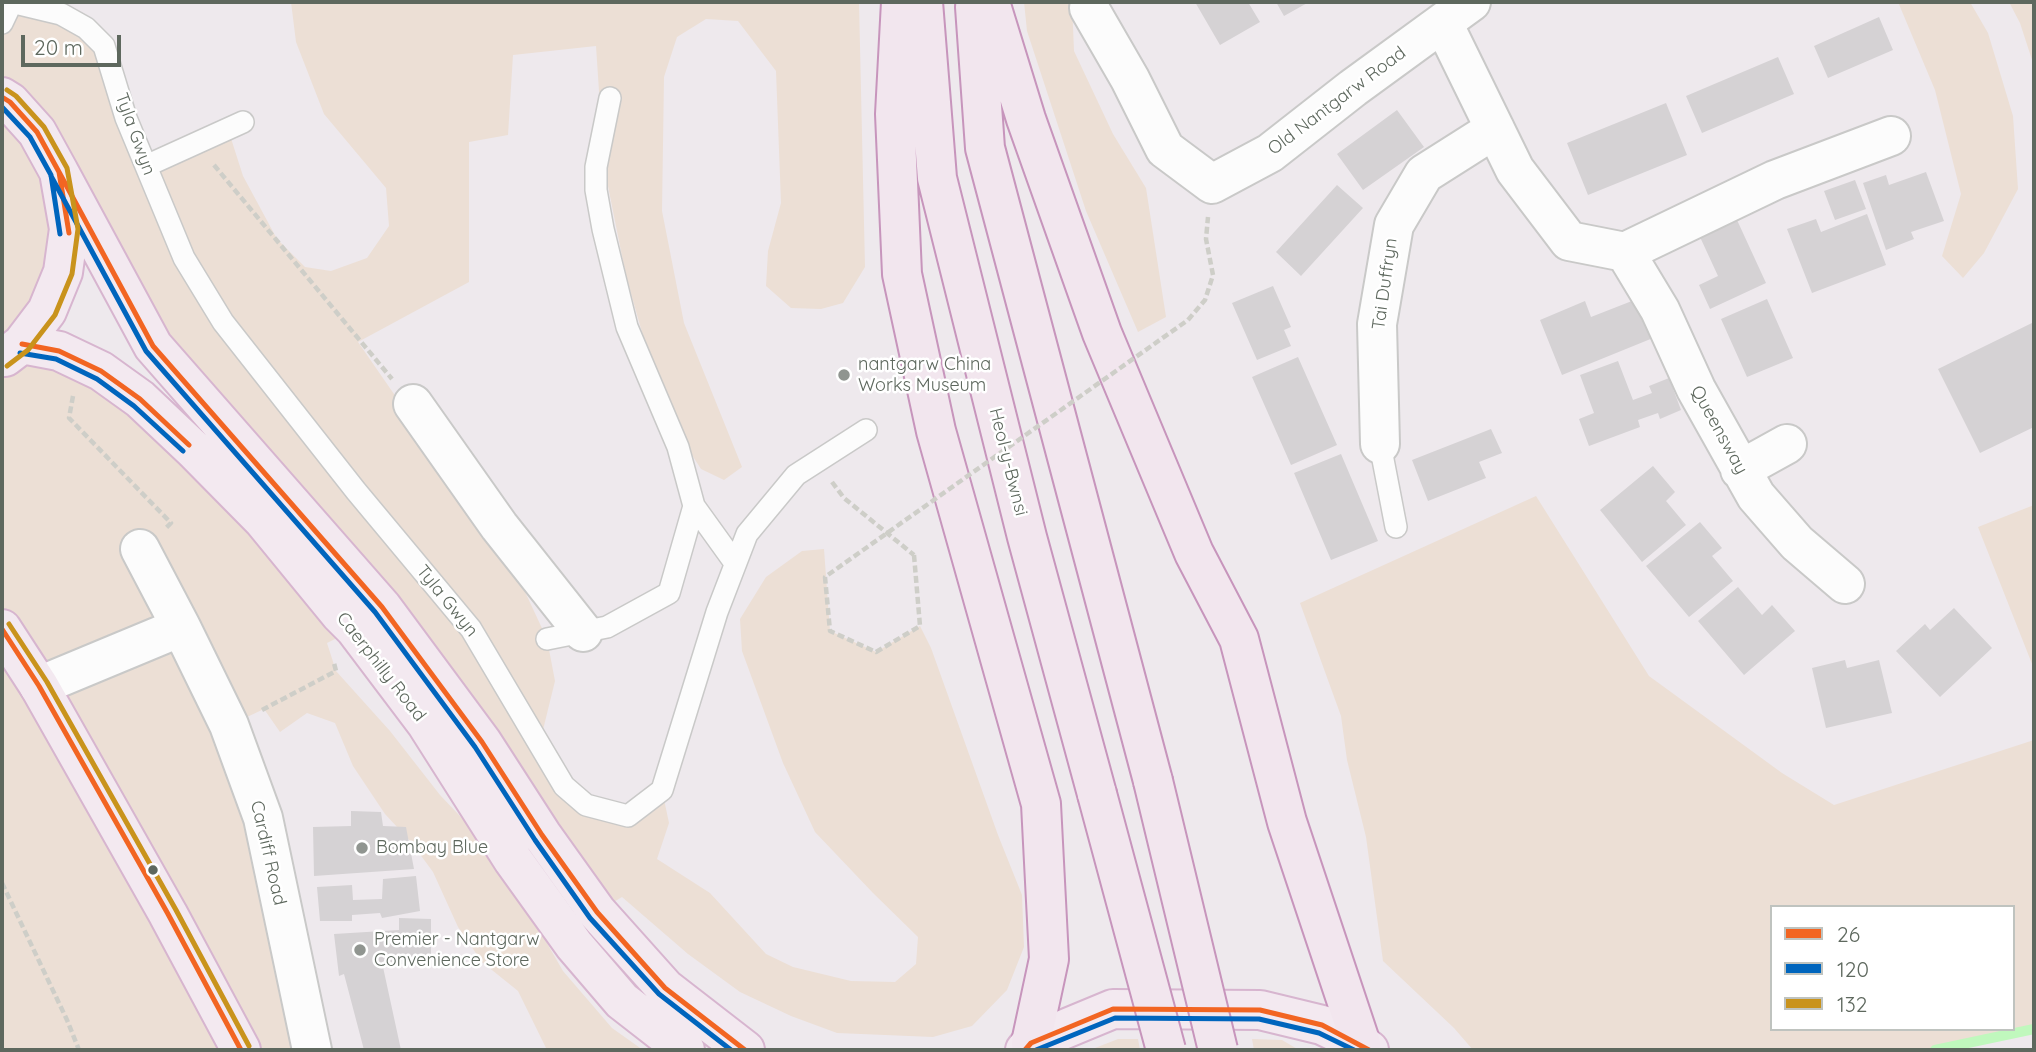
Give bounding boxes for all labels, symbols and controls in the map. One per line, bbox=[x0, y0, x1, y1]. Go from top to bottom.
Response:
scale bar bbox=[24, 21, 124, 65]
text: 20 m bbox=[34, 34, 83, 60]
street label: Old Nantgarw Road bbox=[1264, 42, 1410, 160]
street label: Tyla Gwyn bbox=[110, 90, 160, 178]
street label: Tai Duffryn bbox=[1368, 237, 1402, 331]
place label: nantgarw China Works Museum bbox=[858, 354, 991, 396]
marker: nantgarw China Works Museum bbox=[836, 367, 852, 383]
street label: Queensway bbox=[1686, 382, 1752, 478]
street label: Heol-y-Bwnsi bbox=[984, 406, 1032, 518]
street label: Tyla Gwyn bbox=[412, 561, 482, 641]
street label: Caerphilly Road bbox=[332, 608, 430, 726]
street label: Cardiff Road bbox=[245, 799, 291, 907]
place label: Bombay Blue bbox=[376, 837, 488, 859]
marker: Bombay Blue bbox=[354, 840, 370, 856]
unlabelled marker bbox=[146, 863, 160, 877]
legend bbox=[1770, 905, 2015, 1031]
text: 26 bbox=[1837, 921, 1860, 947]
place label: Premier - Nantgarw Convenience Store bbox=[374, 929, 539, 972]
marker: Premier - Nantgarw Convenience Store bbox=[352, 942, 368, 958]
text: 120 bbox=[1837, 956, 1869, 982]
text: 132 bbox=[1837, 991, 1867, 1017]

